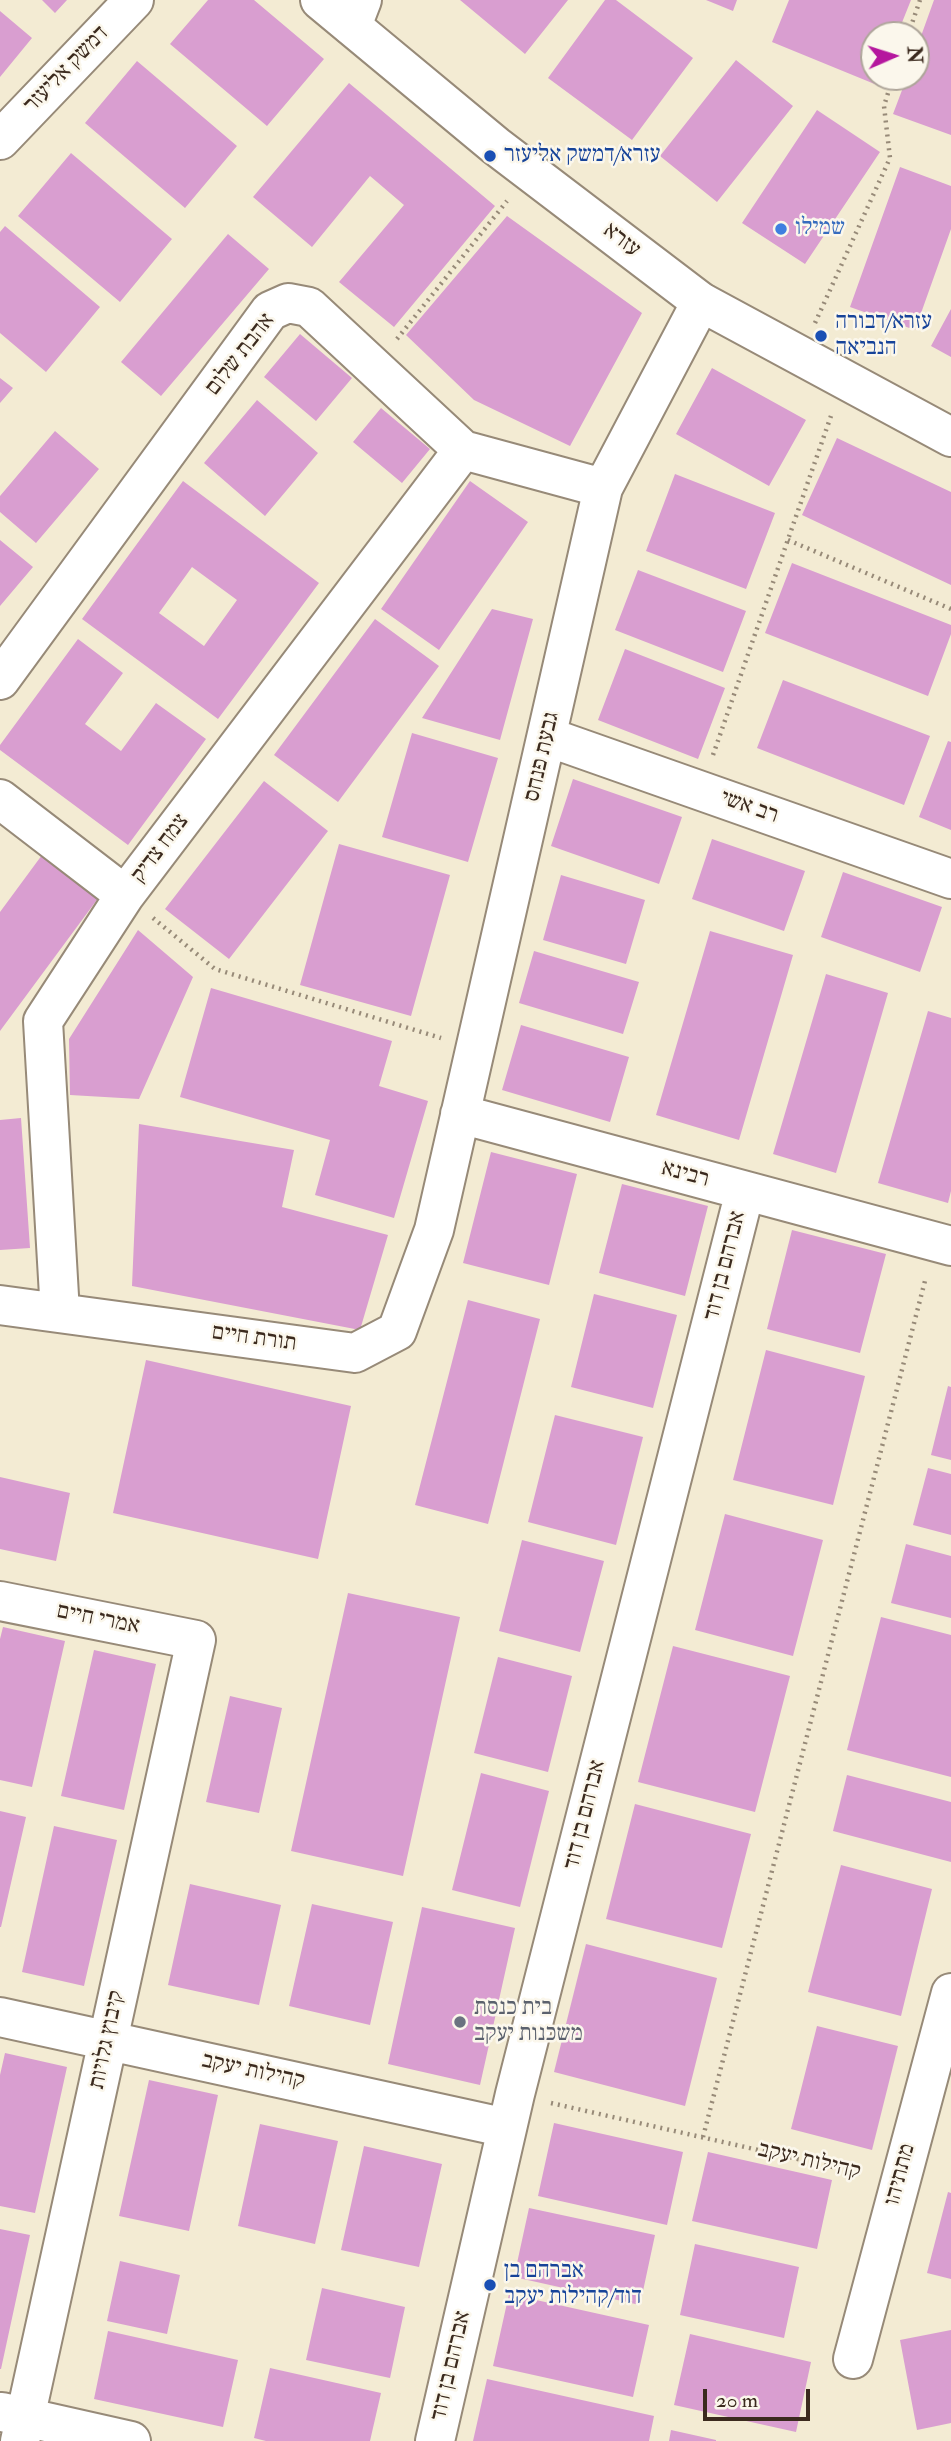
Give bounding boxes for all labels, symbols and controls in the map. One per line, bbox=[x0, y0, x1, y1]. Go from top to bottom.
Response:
street label: דמשק אליעזר bbox=[19, 21, 115, 119]
north arrow bbox=[860, 21, 930, 91]
text: N bbox=[902, 46, 926, 64]
place label: עזרא/דמשק אליעזר bbox=[504, 142, 660, 170]
marker: עזרא/דמשק אליעזר bbox=[482, 148, 498, 164]
place label: שמילו bbox=[795, 215, 845, 243]
street label: עזרא bbox=[597, 218, 645, 264]
marker: שמילו bbox=[773, 221, 789, 237]
street label: אהבת שלום bbox=[200, 308, 282, 402]
place label: עזרא/דבורה הנביאה bbox=[835, 309, 932, 363]
marker: עזרא/דבורה הנביאה bbox=[813, 328, 829, 344]
street label: גבעת פנחס bbox=[519, 709, 567, 805]
street label: רב אשי bbox=[716, 785, 782, 831]
street label: צמח צדיק bbox=[126, 809, 196, 889]
street label: רבינא bbox=[658, 1155, 712, 1195]
street label: אברהם בן דוד bbox=[699, 1208, 753, 1324]
street label: תורת חיים bbox=[210, 1319, 298, 1359]
street label: אמרי חיים bbox=[54, 1598, 142, 1642]
street label: אברהם בן דוד bbox=[559, 1757, 613, 1873]
street label: קיבוץ גלויות bbox=[84, 1988, 132, 2092]
place label: בית כנסת משכנות יעקב bbox=[474, 1995, 583, 2049]
marker: בית כנסת משכנות יעקב bbox=[452, 2014, 468, 2030]
street label: קהילות יעקב bbox=[199, 2048, 307, 2096]
street label: קהילות יעקב bbox=[755, 2137, 863, 2187]
street label: מתתיהו bbox=[880, 2141, 922, 2209]
place label: אברהם בן דוד/קהילות יעקב bbox=[504, 2258, 642, 2312]
marker: אברהם בן דוד/קהילות יעקב bbox=[482, 2277, 498, 2293]
street label: אברהם בן דוד bbox=[426, 2308, 478, 2424]
scale bar bbox=[706, 2374, 813, 2418]
text: 20 m bbox=[716, 2387, 758, 2414]

